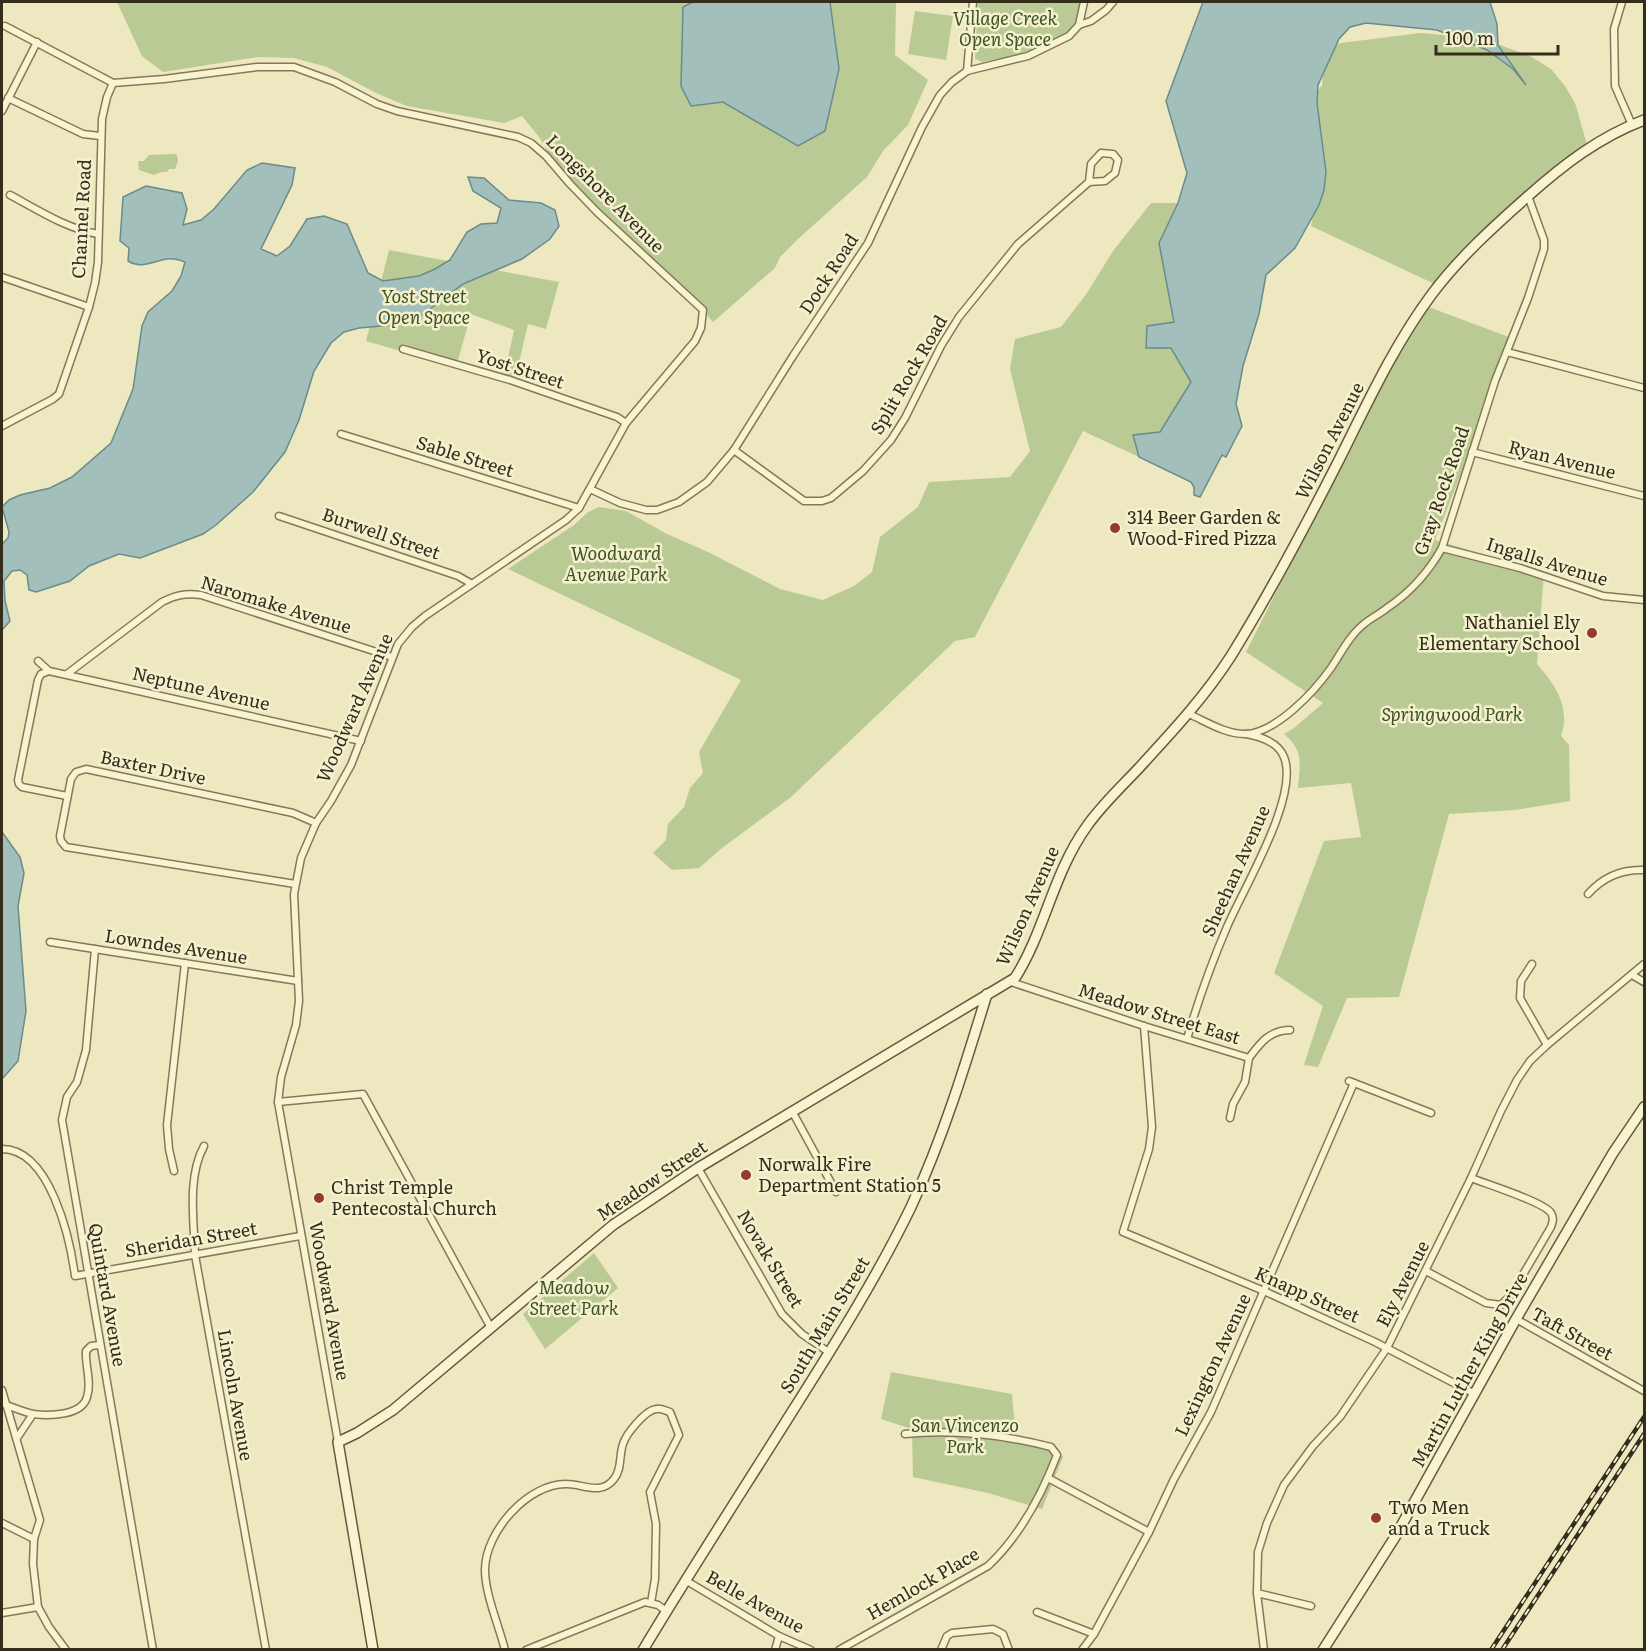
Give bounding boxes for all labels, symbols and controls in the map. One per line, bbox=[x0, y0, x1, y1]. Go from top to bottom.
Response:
park label: Village Creek Open Space bbox=[953, 4, 1057, 52]
scale bar bbox=[1436, 18, 1558, 56]
text: 100 m bbox=[1445, 24, 1494, 51]
street label: Longshore Avenue bbox=[541, 127, 672, 258]
street label: Channel Road bbox=[64, 158, 97, 279]
street label: Dock Road bbox=[792, 228, 864, 319]
park label: Yost Street Open Space bbox=[378, 282, 470, 330]
street label: Split Rock Road bbox=[862, 309, 953, 439]
street label: Yost Street bbox=[473, 341, 569, 395]
street label: Wilson Avenue bbox=[1287, 377, 1370, 504]
street label: Gray Rock Road bbox=[1406, 422, 1475, 559]
street label: Sable Street bbox=[413, 428, 518, 483]
street label: Ryan Avenue bbox=[1506, 432, 1619, 485]
street label: Burwell Street bbox=[319, 500, 445, 566]
place label: 314 Beer Garden & Wood-Fired Pizza bbox=[1127, 503, 1281, 551]
marker: 314 Beer Garden & Wood-Fired Pizza bbox=[1108, 521, 1122, 535]
street label: Ingalls Avenue bbox=[1483, 529, 1612, 592]
park label: Woodward Avenue Park bbox=[564, 539, 668, 587]
street label: Naromake Avenue bbox=[198, 568, 355, 639]
place label: Nathaniel Ely Elementary School bbox=[1418, 608, 1581, 656]
marker: Nathaniel Ely Elementary School bbox=[1585, 626, 1599, 640]
street label: Woodward Avenue bbox=[309, 628, 399, 786]
street label: Neptune Avenue bbox=[130, 659, 273, 717]
park label: Springwood Park bbox=[1381, 700, 1523, 727]
street label: Baxter Drive bbox=[98, 742, 209, 791]
street label: Sheehan Avenue bbox=[1194, 800, 1276, 940]
street label: Wilson Avenue bbox=[988, 841, 1065, 970]
street label: Lowndes Avenue bbox=[103, 921, 249, 970]
street label: Meadow Street East bbox=[1075, 975, 1245, 1050]
street label: Meadow Street bbox=[590, 1132, 713, 1227]
place label: Norwalk Fire Department Station 5 bbox=[758, 1150, 941, 1198]
marker: Norwalk Fire Department Station 5 bbox=[739, 1168, 753, 1182]
place label: Christ Temple Pentecostal Church bbox=[331, 1173, 497, 1221]
marker: Christ Temple Pentecostal Church bbox=[312, 1191, 326, 1205]
street label: Novak Street bbox=[731, 1204, 812, 1313]
street label: Sheridan Street bbox=[123, 1213, 260, 1263]
street label: Woodward Avenue bbox=[303, 1219, 358, 1382]
street label: Quintard Avenue bbox=[83, 1221, 134, 1369]
street label: Ely Avenue bbox=[1368, 1235, 1435, 1331]
street label: South Main Street bbox=[772, 1250, 876, 1398]
street label: Knapp Street bbox=[1251, 1258, 1365, 1329]
street label: Martin Luther King Drive bbox=[1404, 1267, 1534, 1472]
park label: Meadow Street Park bbox=[529, 1273, 619, 1321]
street label: Lexington Avenue bbox=[1167, 1288, 1257, 1440]
street label: Taft Street bbox=[1527, 1299, 1619, 1367]
street label: Lincoln Avenue bbox=[212, 1327, 261, 1463]
park label: San Vincenzo Park bbox=[911, 1411, 1019, 1459]
place label: Two Men and a Truck bbox=[1388, 1493, 1491, 1541]
marker: Two Men and a Truck bbox=[1369, 1511, 1383, 1525]
street label: Hemlock Place bbox=[861, 1539, 984, 1626]
street label: Belle Avenue bbox=[702, 1562, 810, 1639]

